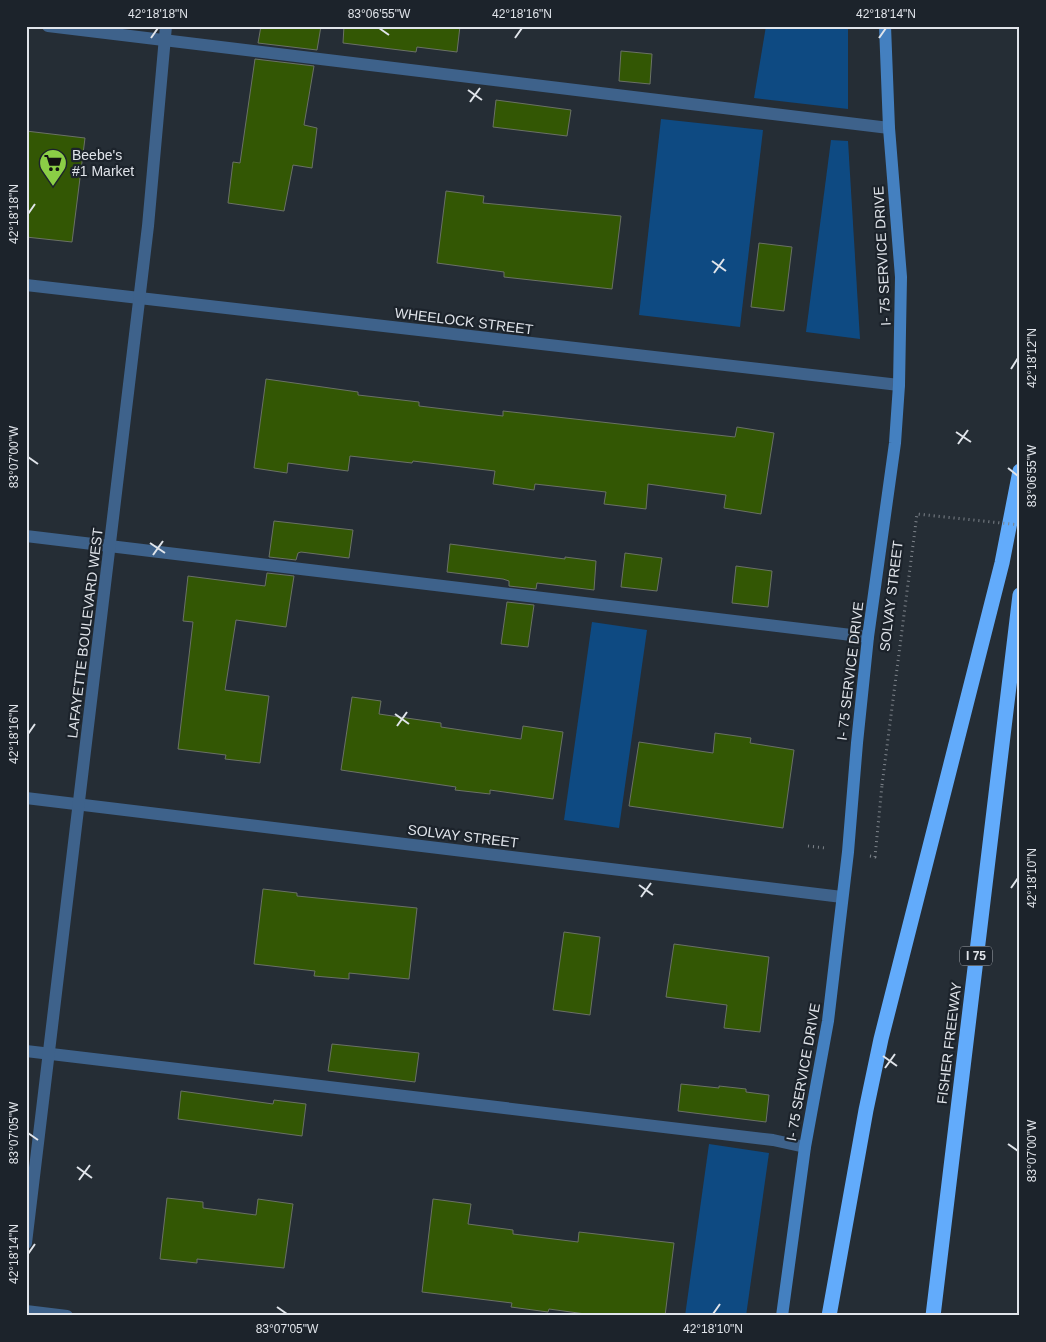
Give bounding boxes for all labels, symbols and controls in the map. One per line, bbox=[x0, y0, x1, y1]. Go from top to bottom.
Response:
text: 42°18'18"N bbox=[128, 7, 188, 21]
text: 83°06'55"W bbox=[348, 7, 411, 21]
text: 42°18'16"N bbox=[492, 7, 552, 21]
text: 42°18'14"N bbox=[856, 7, 916, 21]
place label: Beebe's #1 Market bbox=[72, 147, 134, 179]
supermarket icon: Beebe's #1 Market bbox=[38, 148, 68, 187]
text: 42°18'18"N bbox=[7, 184, 21, 244]
street label: I- 75 SERVICE DRIVE bbox=[870, 186, 894, 326]
street label: WHEELOCK STREET bbox=[394, 305, 535, 337]
text: 42°18'12"N bbox=[1025, 328, 1039, 388]
text: 83°07'00"W bbox=[7, 425, 21, 488]
text: 83°06'55"W bbox=[1025, 444, 1039, 507]
street label: LAFAYETTE BOULEVARD WEST bbox=[64, 526, 106, 739]
street label: SOLVAY STREET bbox=[876, 539, 906, 652]
street label: I- 75 SERVICE DRIVE bbox=[834, 601, 866, 741]
text: 42°18'16"N bbox=[7, 704, 21, 764]
street label: SOLVAY STREET bbox=[407, 821, 520, 851]
text: 42°18'10"N bbox=[1025, 848, 1039, 908]
road number: I 75 bbox=[960, 946, 992, 966]
street label: FISHER FREEWAY bbox=[934, 980, 965, 1105]
street label: I- 75 SERVICE DRIVE bbox=[783, 1002, 823, 1142]
text: 83°07'05"W bbox=[7, 1101, 21, 1164]
text: 83°07'00"W bbox=[1025, 1119, 1039, 1182]
text: 42°18'14"N bbox=[7, 1224, 21, 1284]
text: 83°07'05"W bbox=[256, 1322, 319, 1336]
text: 42°18'10"N bbox=[683, 1322, 743, 1336]

